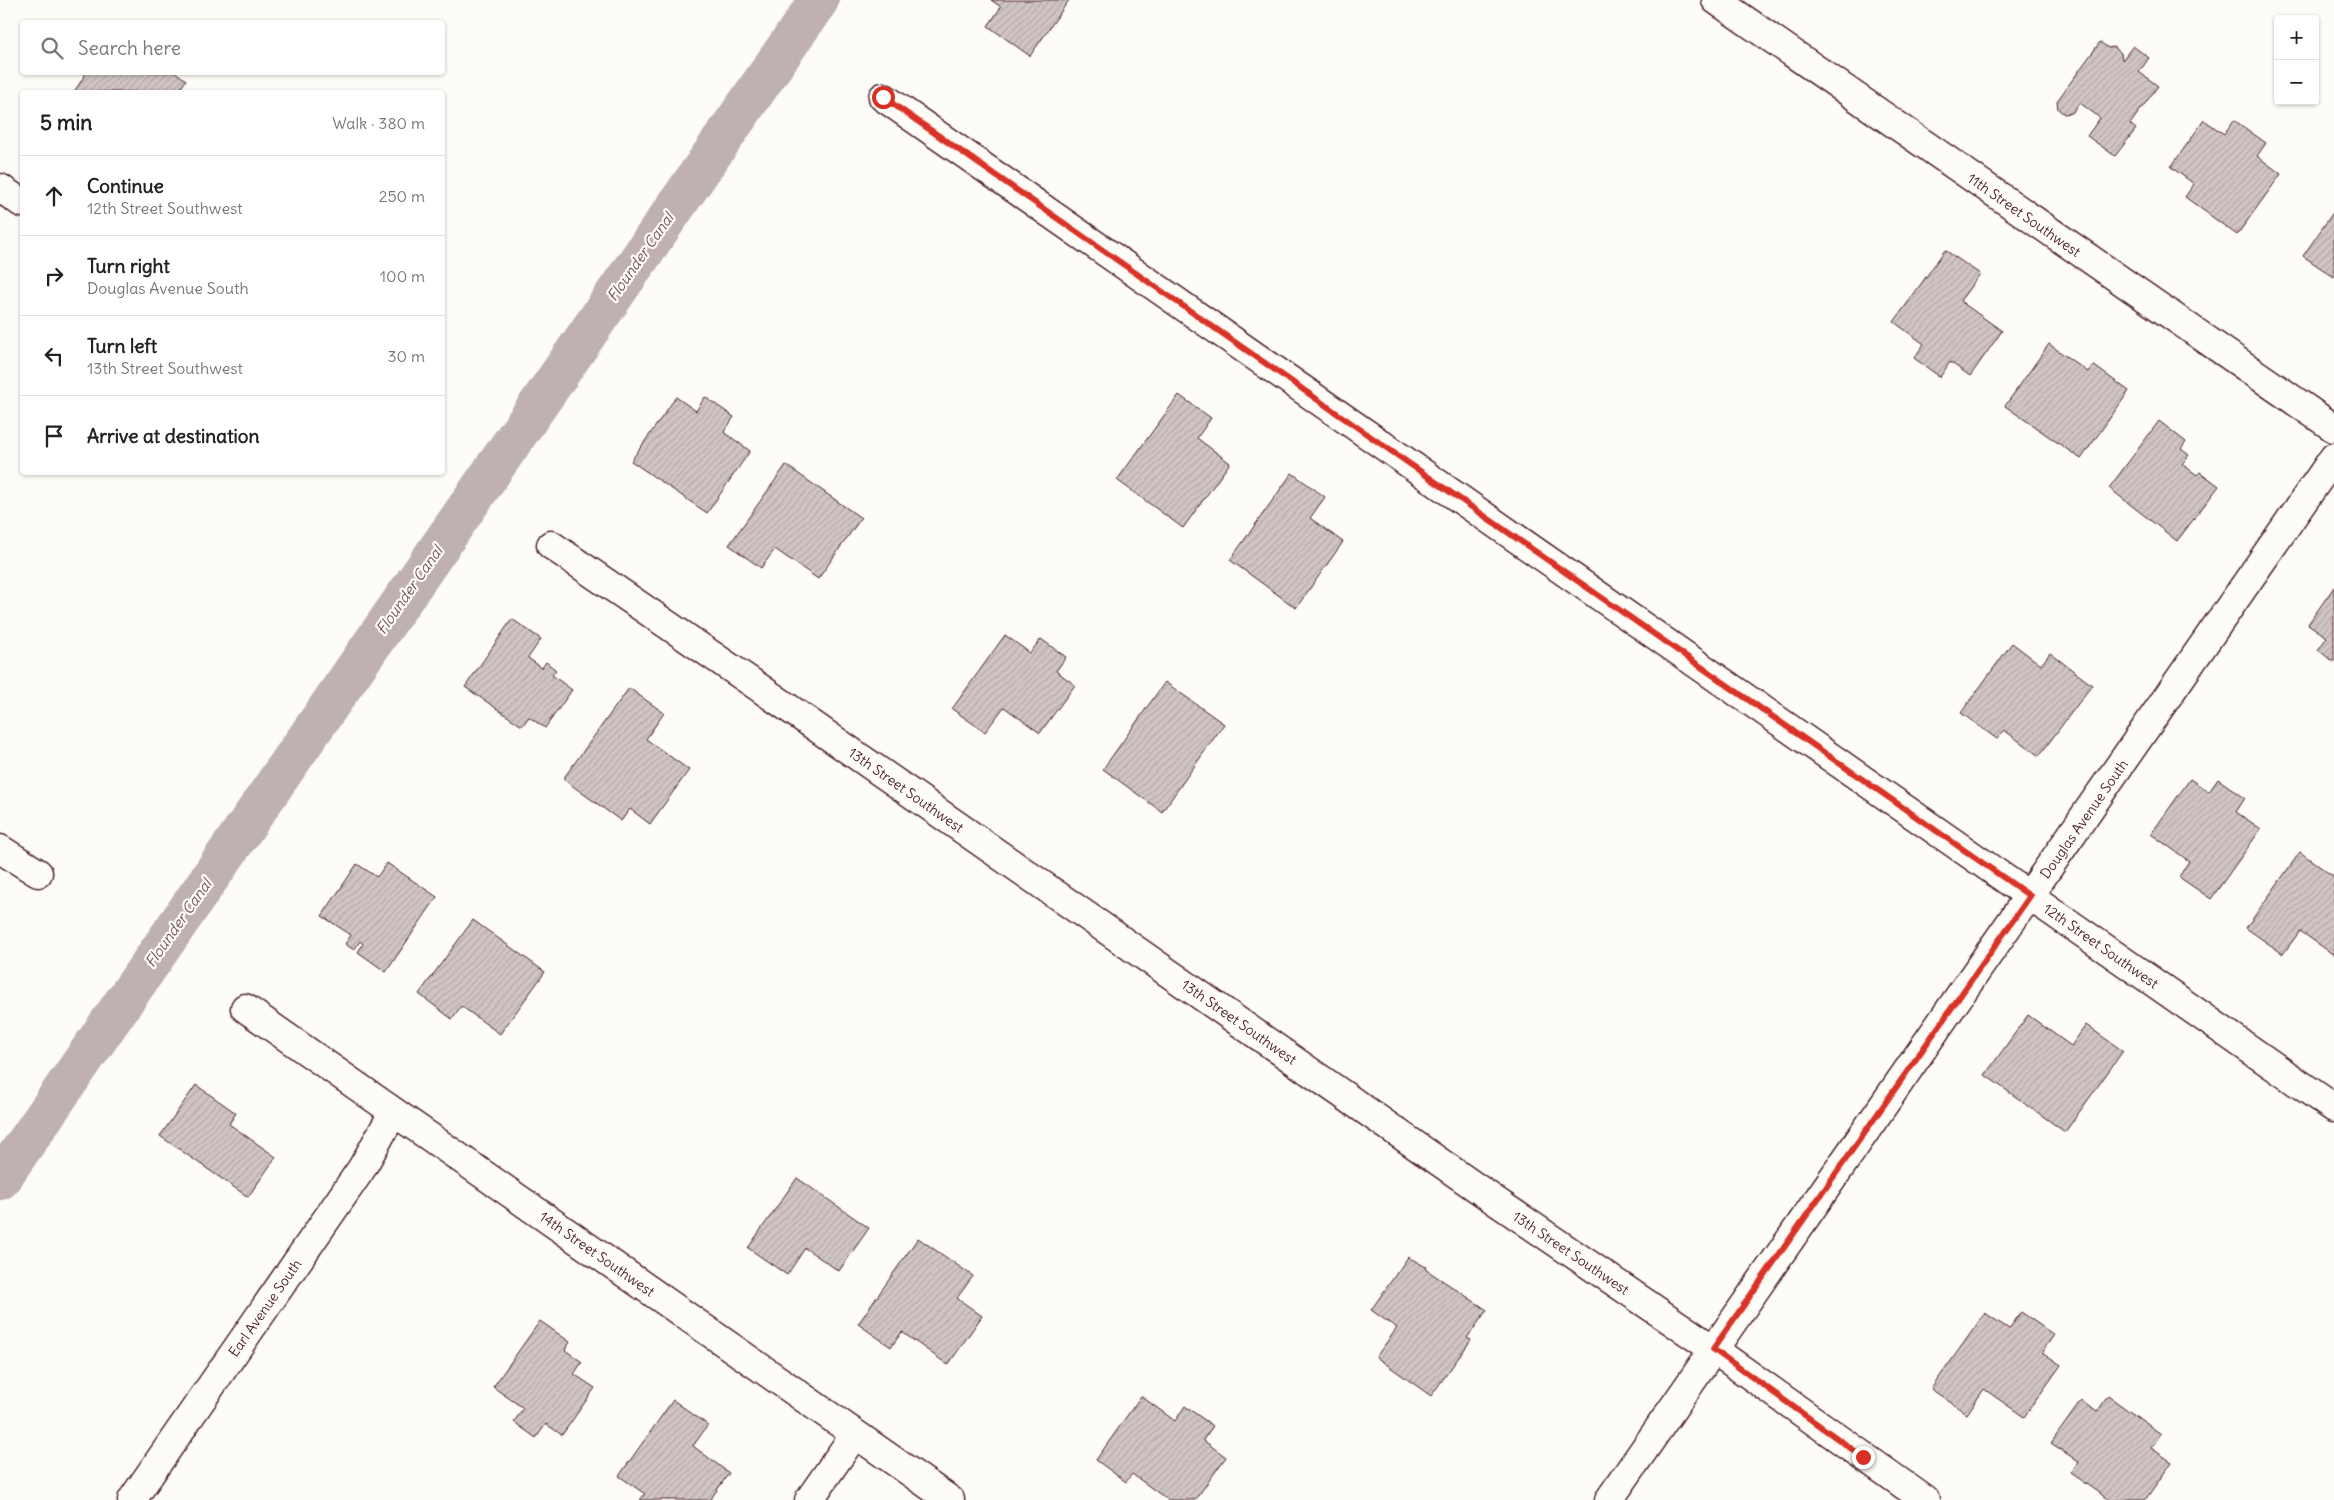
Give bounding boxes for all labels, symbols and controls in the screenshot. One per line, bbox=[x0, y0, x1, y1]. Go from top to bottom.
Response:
map controls bbox=[2274, 15, 2319, 105]
button: + bbox=[2274, 15, 2319, 60]
search box bbox=[20, 20, 445, 75]
icon: search bbox=[38, 34, 66, 62]
text: Search here bbox=[78, 36, 181, 60]
button: − bbox=[2274, 60, 2319, 105]
route start bbox=[872, 86, 895, 109]
text: 5 min bbox=[40, 109, 92, 136]
text: Walk · 380 m bbox=[332, 113, 425, 133]
street label: 11th Street Southwest bbox=[1964, 169, 2084, 261]
text: Continue bbox=[87, 174, 164, 198]
icon: ahead bbox=[40, 182, 68, 210]
text: 250 m bbox=[379, 186, 425, 206]
text: 12th Street Southwest bbox=[87, 198, 243, 218]
water label: Flounder Canal bbox=[603, 207, 679, 305]
text: Turn right bbox=[87, 254, 170, 278]
icon: right bbox=[40, 262, 68, 290]
text: 100 m bbox=[380, 266, 425, 286]
text: Douglas Avenue South bbox=[87, 278, 249, 298]
text: Turn left bbox=[87, 334, 157, 358]
icon: left bbox=[40, 342, 68, 370]
text: 30 m bbox=[388, 346, 425, 366]
text: 13th Street Southwest bbox=[87, 358, 243, 378]
icon: arrive bbox=[40, 422, 68, 450]
text: Arrive at destination bbox=[87, 424, 260, 448]
water label: Flounder Canal bbox=[372, 540, 448, 638]
street label: 13th Street Southwest bbox=[845, 743, 967, 837]
street label: Douglas Avenue South bbox=[2036, 756, 2132, 882]
water label: Flounder Canal bbox=[141, 873, 217, 971]
street label: 12th Street Southwest bbox=[2040, 900, 2162, 993]
street label: 13th Street Southwest bbox=[1178, 975, 1300, 1069]
street label: 14th Street Southwest bbox=[536, 1207, 658, 1301]
street label: 13th Street Southwest bbox=[1509, 1207, 1633, 1299]
street label: Earl Avenue South bbox=[225, 1256, 305, 1360]
route end bbox=[1852, 1446, 1875, 1469]

